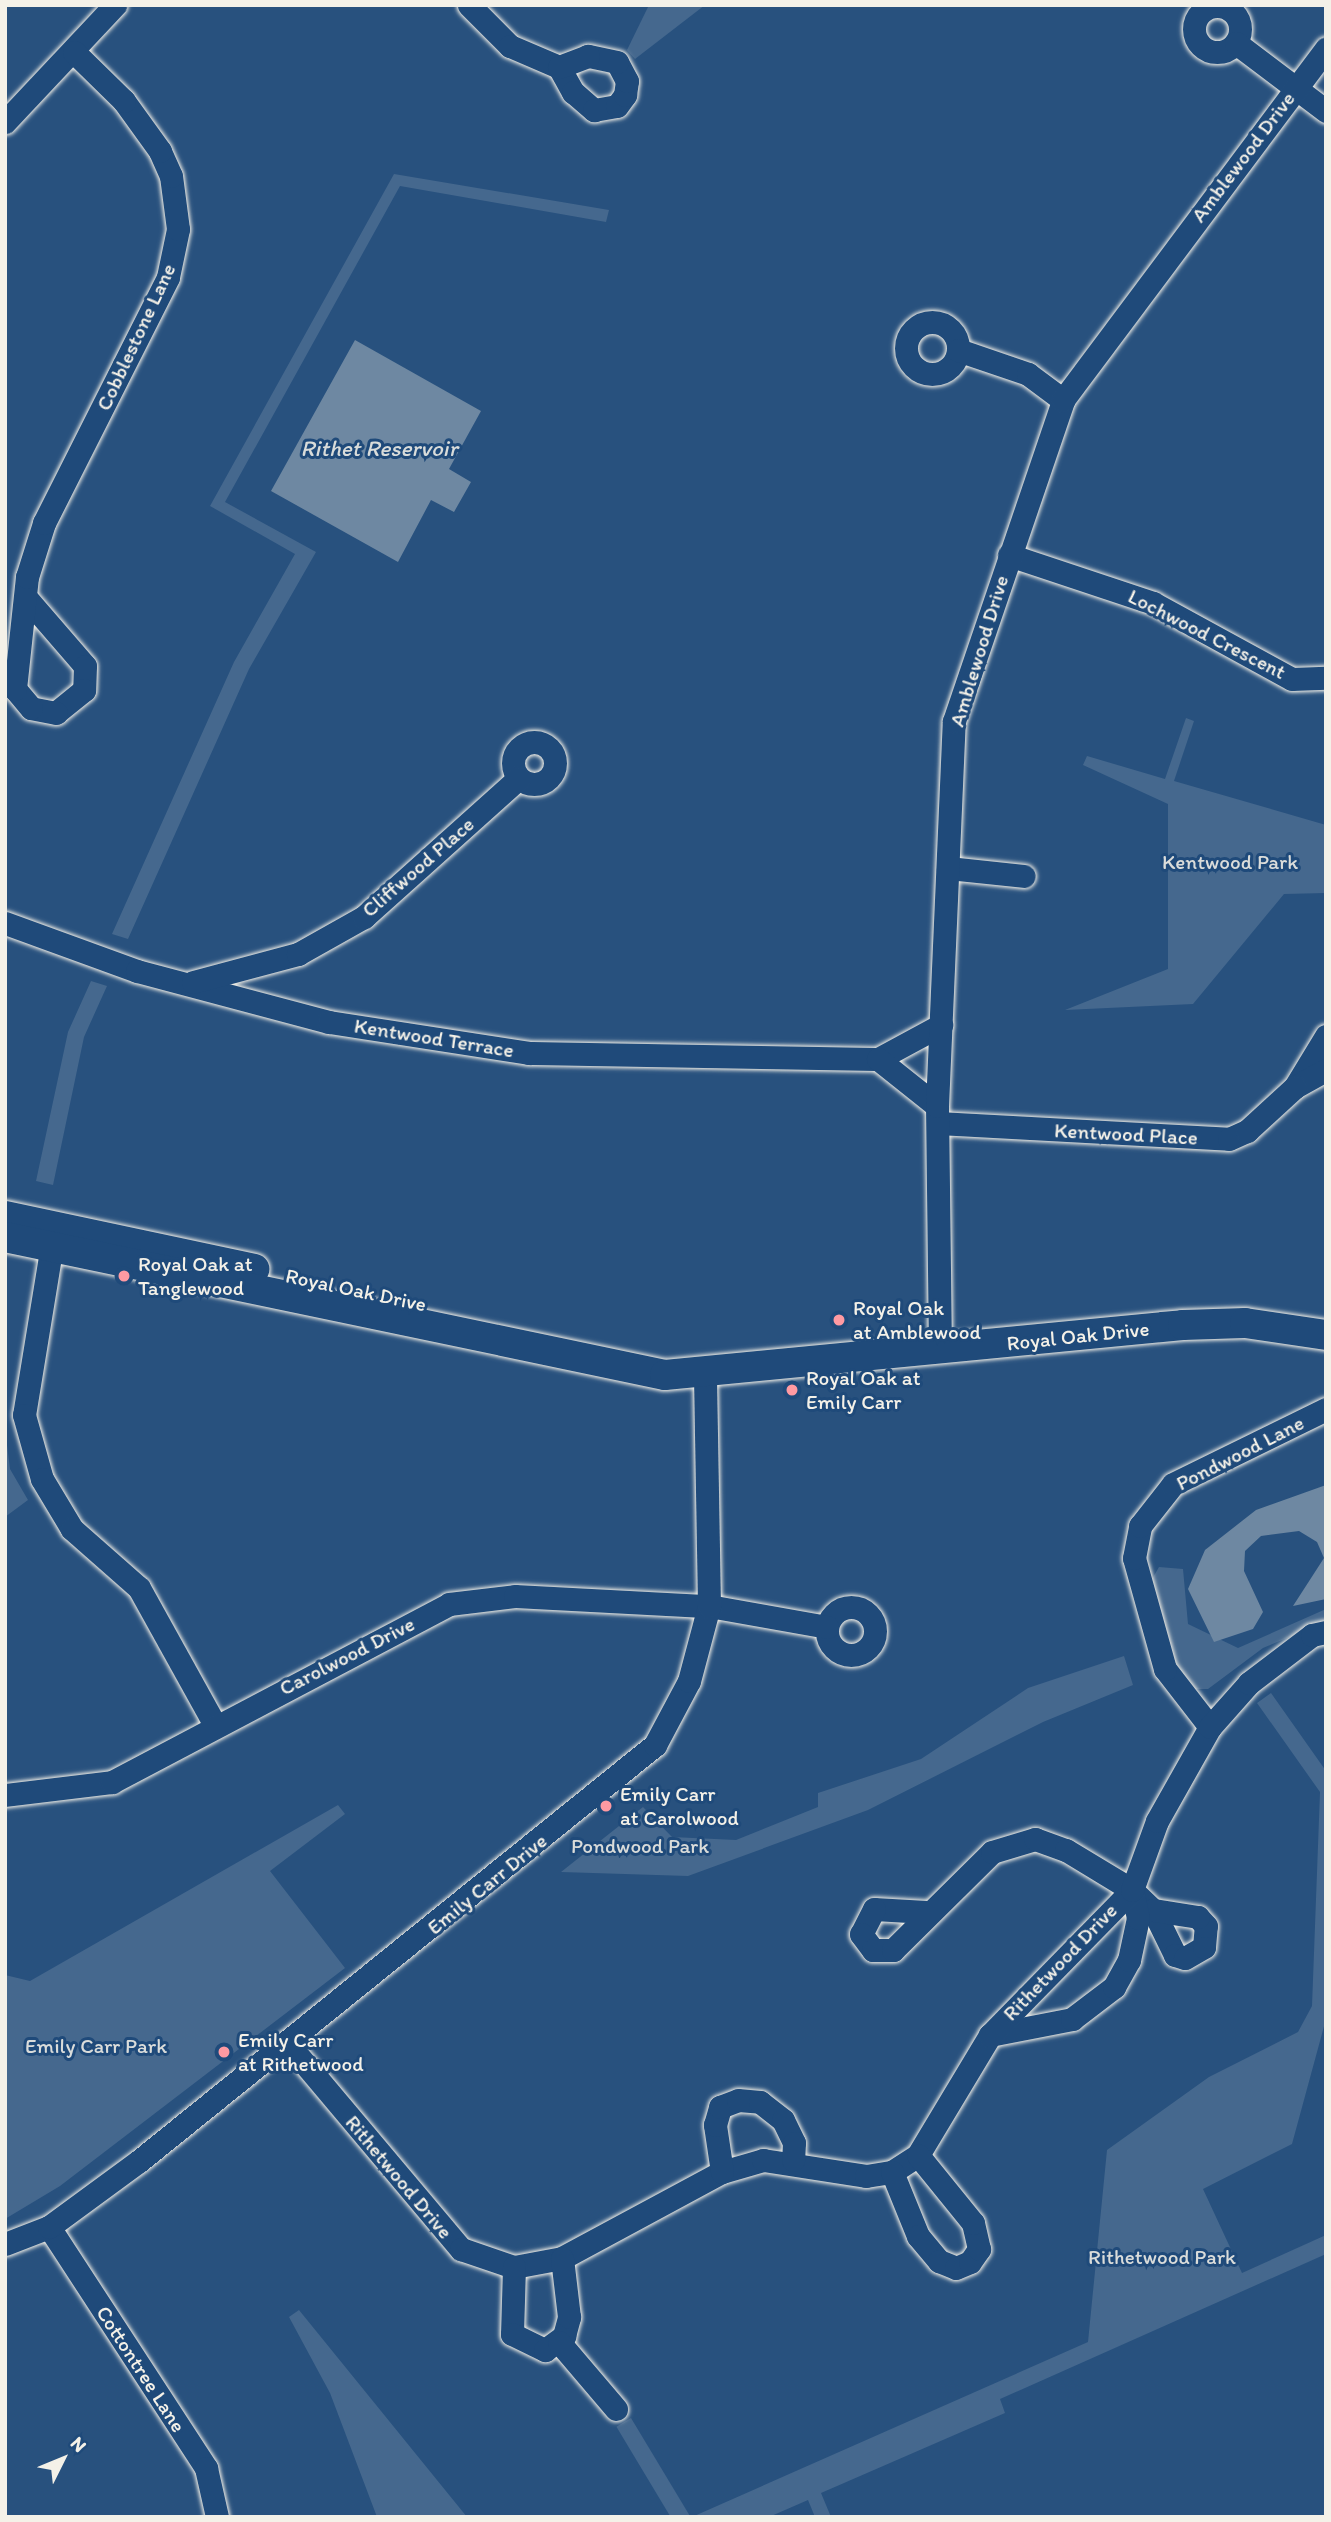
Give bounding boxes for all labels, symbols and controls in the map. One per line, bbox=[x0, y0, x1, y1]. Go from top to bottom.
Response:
street label: Amblewood Drive bbox=[1186, 87, 1300, 227]
street label: Cobblestone Lane bbox=[91, 259, 181, 415]
water label: Rithet Reservoir bbox=[301, 434, 457, 462]
street label: Amblewood Drive bbox=[944, 572, 1014, 730]
street label: Lochwood Crescent bbox=[1124, 583, 1290, 685]
street label: Cliffwood Place bbox=[357, 811, 479, 923]
park label: Kentwood Park bbox=[1162, 849, 1298, 875]
street label: Kentwood Terrace bbox=[352, 1013, 516, 1063]
street label: Kentwood Place bbox=[1054, 1118, 1198, 1150]
place label: Royal Oak at Tanglewood bbox=[138, 1251, 252, 1301]
street label: Royal Oak Drive bbox=[283, 1263, 429, 1317]
marker: Royal Oak at Tanglewood bbox=[116, 1268, 132, 1284]
place label: Royal Oak at Amblewood bbox=[853, 1295, 981, 1345]
marker: Royal Oak at Amblewood bbox=[831, 1312, 847, 1328]
street label: Royal Oak Drive bbox=[1006, 1316, 1150, 1356]
place label: Royal Oak at Emily Carr bbox=[806, 1365, 920, 1415]
marker: Royal Oak at Emily Carr bbox=[784, 1382, 800, 1398]
street label: Pondwood Lane bbox=[1172, 1410, 1308, 1496]
street label: Carolwood Drive bbox=[275, 1611, 419, 1701]
place label: Emily Carr at Carolwood bbox=[620, 1781, 740, 1831]
marker: Emily Carr at Carolwood bbox=[598, 1798, 614, 1814]
street label: Emily Carr Drive bbox=[422, 1828, 552, 1940]
park label: Pondwood Park bbox=[571, 1833, 709, 1859]
street label: Rithetwood Drive bbox=[998, 1898, 1122, 2026]
place label: Emily Carr at Rithetwood bbox=[238, 2027, 363, 2077]
park label: Emily Carr Park bbox=[25, 2033, 167, 2059]
marker: Emily Carr at Rithetwood bbox=[216, 2044, 232, 2060]
street label: Rithetwood Drive bbox=[340, 2110, 458, 2244]
park label: Rithetwood Park bbox=[1088, 2244, 1236, 2270]
street label: Cottontree Lane bbox=[91, 2301, 191, 2437]
north arrow bbox=[28, 2424, 98, 2494]
text: N bbox=[66, 2432, 92, 2457]

